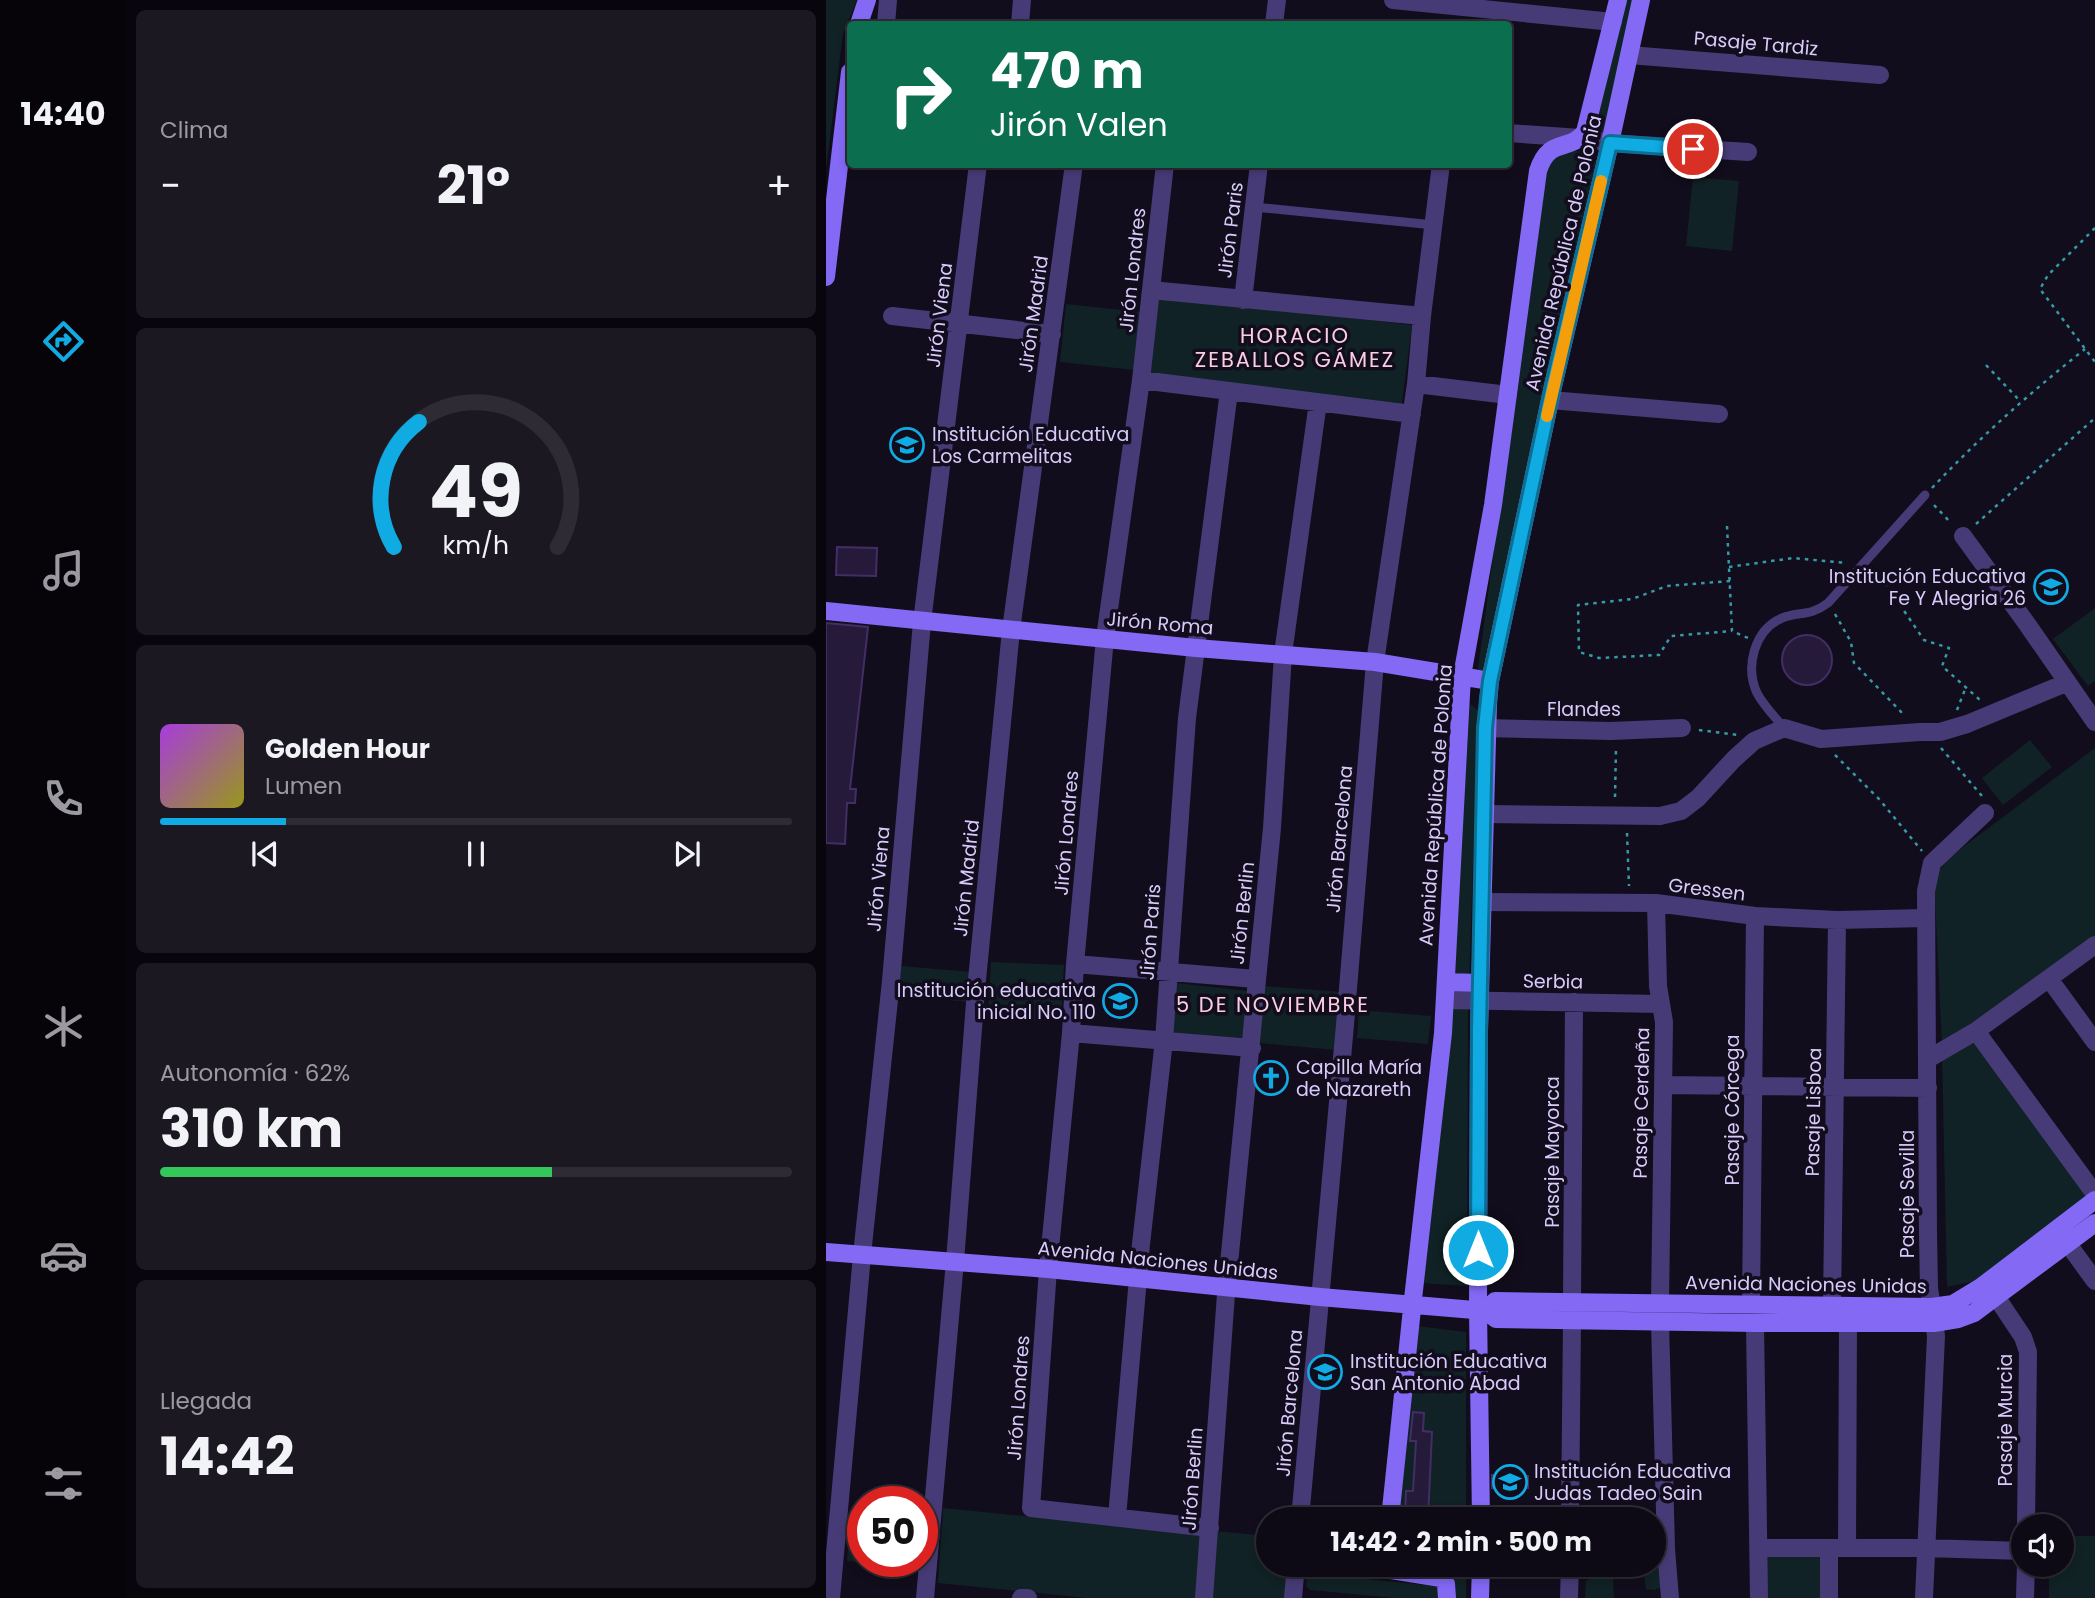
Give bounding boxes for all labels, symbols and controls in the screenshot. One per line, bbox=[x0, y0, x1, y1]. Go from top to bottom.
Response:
street label: Pasaje Tardiz bbox=[1693, 25, 1819, 62]
text: 470 m bbox=[990, 37, 1144, 105]
icon: right bbox=[875, 49, 966, 140]
text: 14:40 bbox=[20, 91, 106, 136]
text: Jirón Valen bbox=[990, 102, 1168, 147]
street label: Avenida República de Polonia bbox=[1519, 113, 1608, 394]
text: Clima bbox=[160, 114, 228, 146]
pin bbox=[1663, 119, 1723, 179]
icon: arrive bbox=[1674, 130, 1712, 168]
text: 21° bbox=[437, 149, 510, 222]
text: − bbox=[160, 159, 181, 212]
text: + bbox=[766, 159, 792, 212]
street label: Jirón Paris bbox=[1211, 180, 1250, 280]
street label: Jirón Londres bbox=[1113, 206, 1152, 334]
street label: Jirón Madrid bbox=[1012, 254, 1055, 374]
street label: Jirón Viena bbox=[920, 261, 959, 369]
icon: directions bbox=[39, 317, 88, 366]
district label: HORACIO ZEBALLOS GÁMEZ bbox=[1195, 321, 1395, 374]
place label: Institución Educativa Los Carmelitas bbox=[932, 421, 1129, 470]
school or university icon: Institución Educativa Los Carmelitas bbox=[888, 426, 926, 464]
text: 49 bbox=[429, 442, 523, 543]
text: km/h bbox=[443, 528, 509, 563]
icon: music bbox=[39, 546, 88, 595]
place label: Institución Educativa Fe Y Alegria 26 bbox=[1829, 563, 2026, 612]
school or university icon: Institución Educativa Fe Y Alegria 26 bbox=[2032, 568, 2070, 606]
street label: Jirón Roma bbox=[1105, 605, 1215, 642]
street label: Avenida República de Polonia bbox=[1412, 663, 1459, 947]
street label: Flandes bbox=[1547, 696, 1621, 723]
text: Golden Hour bbox=[265, 731, 430, 767]
street label: Jirón Barcelona bbox=[1320, 764, 1359, 914]
street label: Jirón Londres bbox=[1048, 769, 1085, 897]
text: Lumen bbox=[265, 770, 342, 802]
icon: phone bbox=[39, 774, 88, 823]
street label: Jirón Madrid bbox=[947, 818, 986, 938]
street label: Jirón Viena bbox=[860, 825, 897, 933]
icon: previous bbox=[246, 835, 284, 873]
icon: pause bbox=[457, 835, 495, 873]
icon: next bbox=[668, 835, 706, 873]
street label: Jirón Berlin bbox=[1224, 860, 1261, 966]
street label: Gressen bbox=[1667, 871, 1747, 908]
street label: Jirón Paris bbox=[1134, 883, 1167, 981]
street label: Serbia bbox=[1523, 967, 1583, 996]
place label: Institución educativa inicial No. 110 bbox=[897, 977, 1096, 1026]
school or university icon: Institución educativa inicial No. 110 bbox=[1101, 982, 1139, 1020]
district label: 5 DE NOVIEMBRE bbox=[1176, 990, 1370, 1019]
icon: climate bbox=[39, 1002, 88, 1051]
street label: Pasaje Cerdeña bbox=[1627, 1027, 1656, 1179]
street label: Pasaje Córcega bbox=[1719, 1034, 1746, 1186]
street label: Pasaje Lisboa bbox=[1799, 1047, 1828, 1177]
place label: Capilla María de Nazareth bbox=[1296, 1054, 1422, 1103]
text: Autonomía · 62% bbox=[160, 1057, 350, 1089]
church icon: Capilla María de Nazareth bbox=[1252, 1059, 1290, 1097]
street label: Pasaje Mayorca bbox=[1539, 1076, 1566, 1228]
text: 310 km bbox=[160, 1092, 343, 1165]
street label: Pasaje Sevilla bbox=[1894, 1130, 1921, 1258]
position arrow bbox=[1441, 1213, 1515, 1287]
icon: car bbox=[39, 1231, 88, 1280]
street label: Avenida Naciones Unidas bbox=[1036, 1234, 1280, 1287]
street label: Avenida Naciones Unidas bbox=[1685, 1269, 1927, 1300]
street label: Jirón Barcelona bbox=[1270, 1328, 1309, 1478]
street label: Jirón Londres bbox=[1001, 1335, 1036, 1462]
place label: Institución Educativa San Antonio Abad bbox=[1350, 1348, 1547, 1397]
school or university icon: Institución Educativa San Antonio Abad bbox=[1306, 1353, 1344, 1391]
street label: Pasaje Murcia bbox=[1992, 1354, 2019, 1486]
text: Llegada bbox=[160, 1385, 252, 1417]
text: 14:42 bbox=[160, 1420, 294, 1493]
street label: Jirón Berlin bbox=[1175, 1427, 1210, 1531]
place label: Institución Educativa Judas Tadeo Sain bbox=[1534, 1458, 1731, 1507]
icon: filters bbox=[39, 1459, 88, 1508]
school or university icon: Institución Educativa Judas Tadeo Sain bbox=[1491, 1463, 1529, 1501]
speed limit sign: 50 bbox=[847, 1486, 938, 1577]
map controls bbox=[2011, 1514, 2074, 1577]
button: sound bbox=[2011, 1514, 2074, 1577]
text: 14:42 · 2 min · 500 m bbox=[1330, 1524, 1592, 1560]

